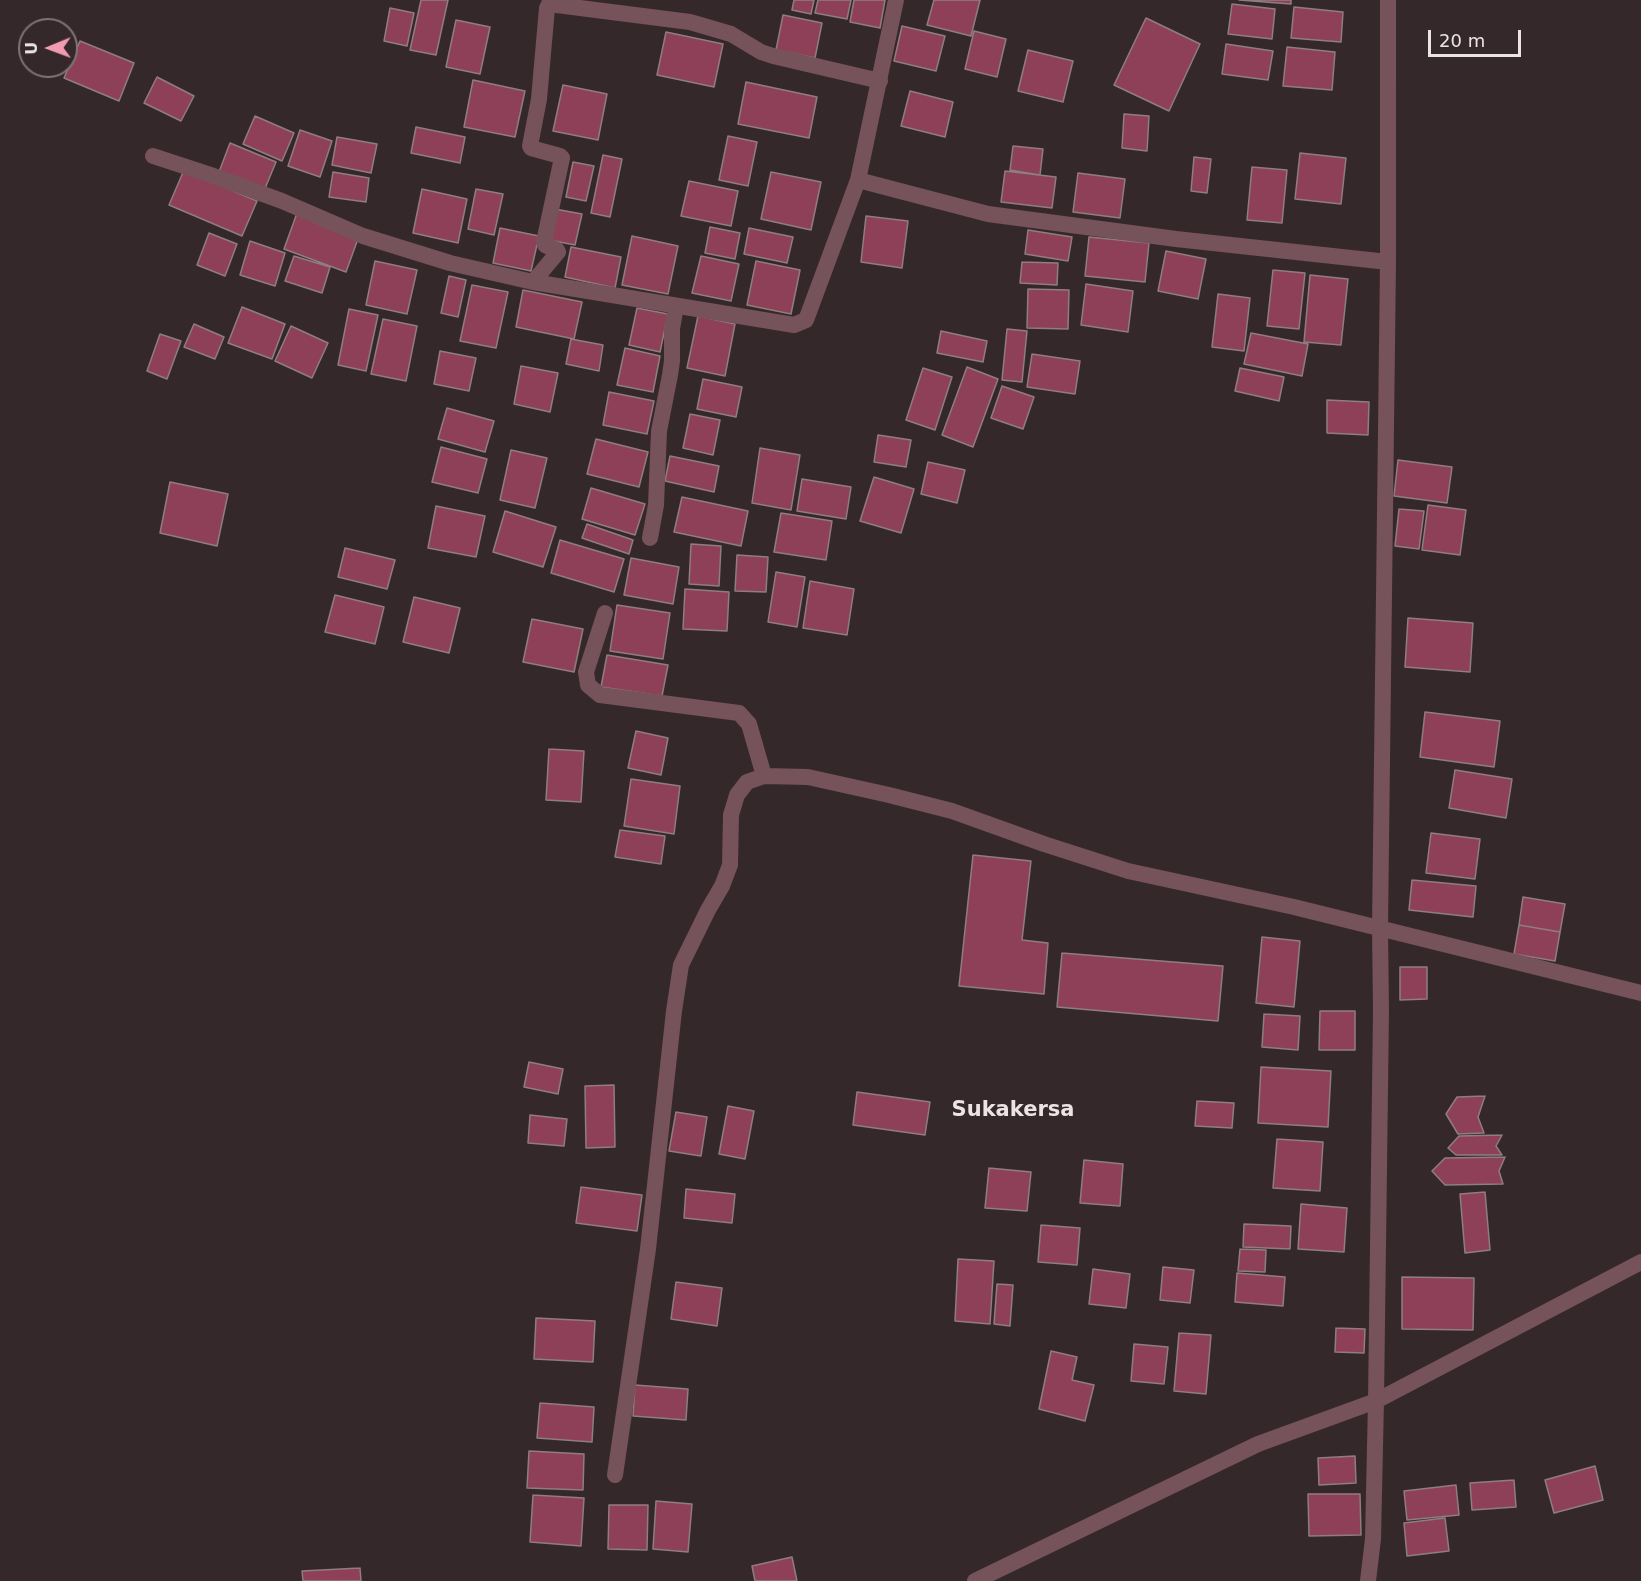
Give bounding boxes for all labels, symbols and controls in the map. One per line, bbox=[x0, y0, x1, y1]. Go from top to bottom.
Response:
north arrow bbox=[18, 18, 78, 78]
scale bar bbox=[1431, 18, 1524, 56]
text: 20 m bbox=[1439, 30, 1485, 51]
text: U bbox=[22, 42, 41, 55]
district label: Sukakersa bbox=[952, 1098, 1074, 1124]

